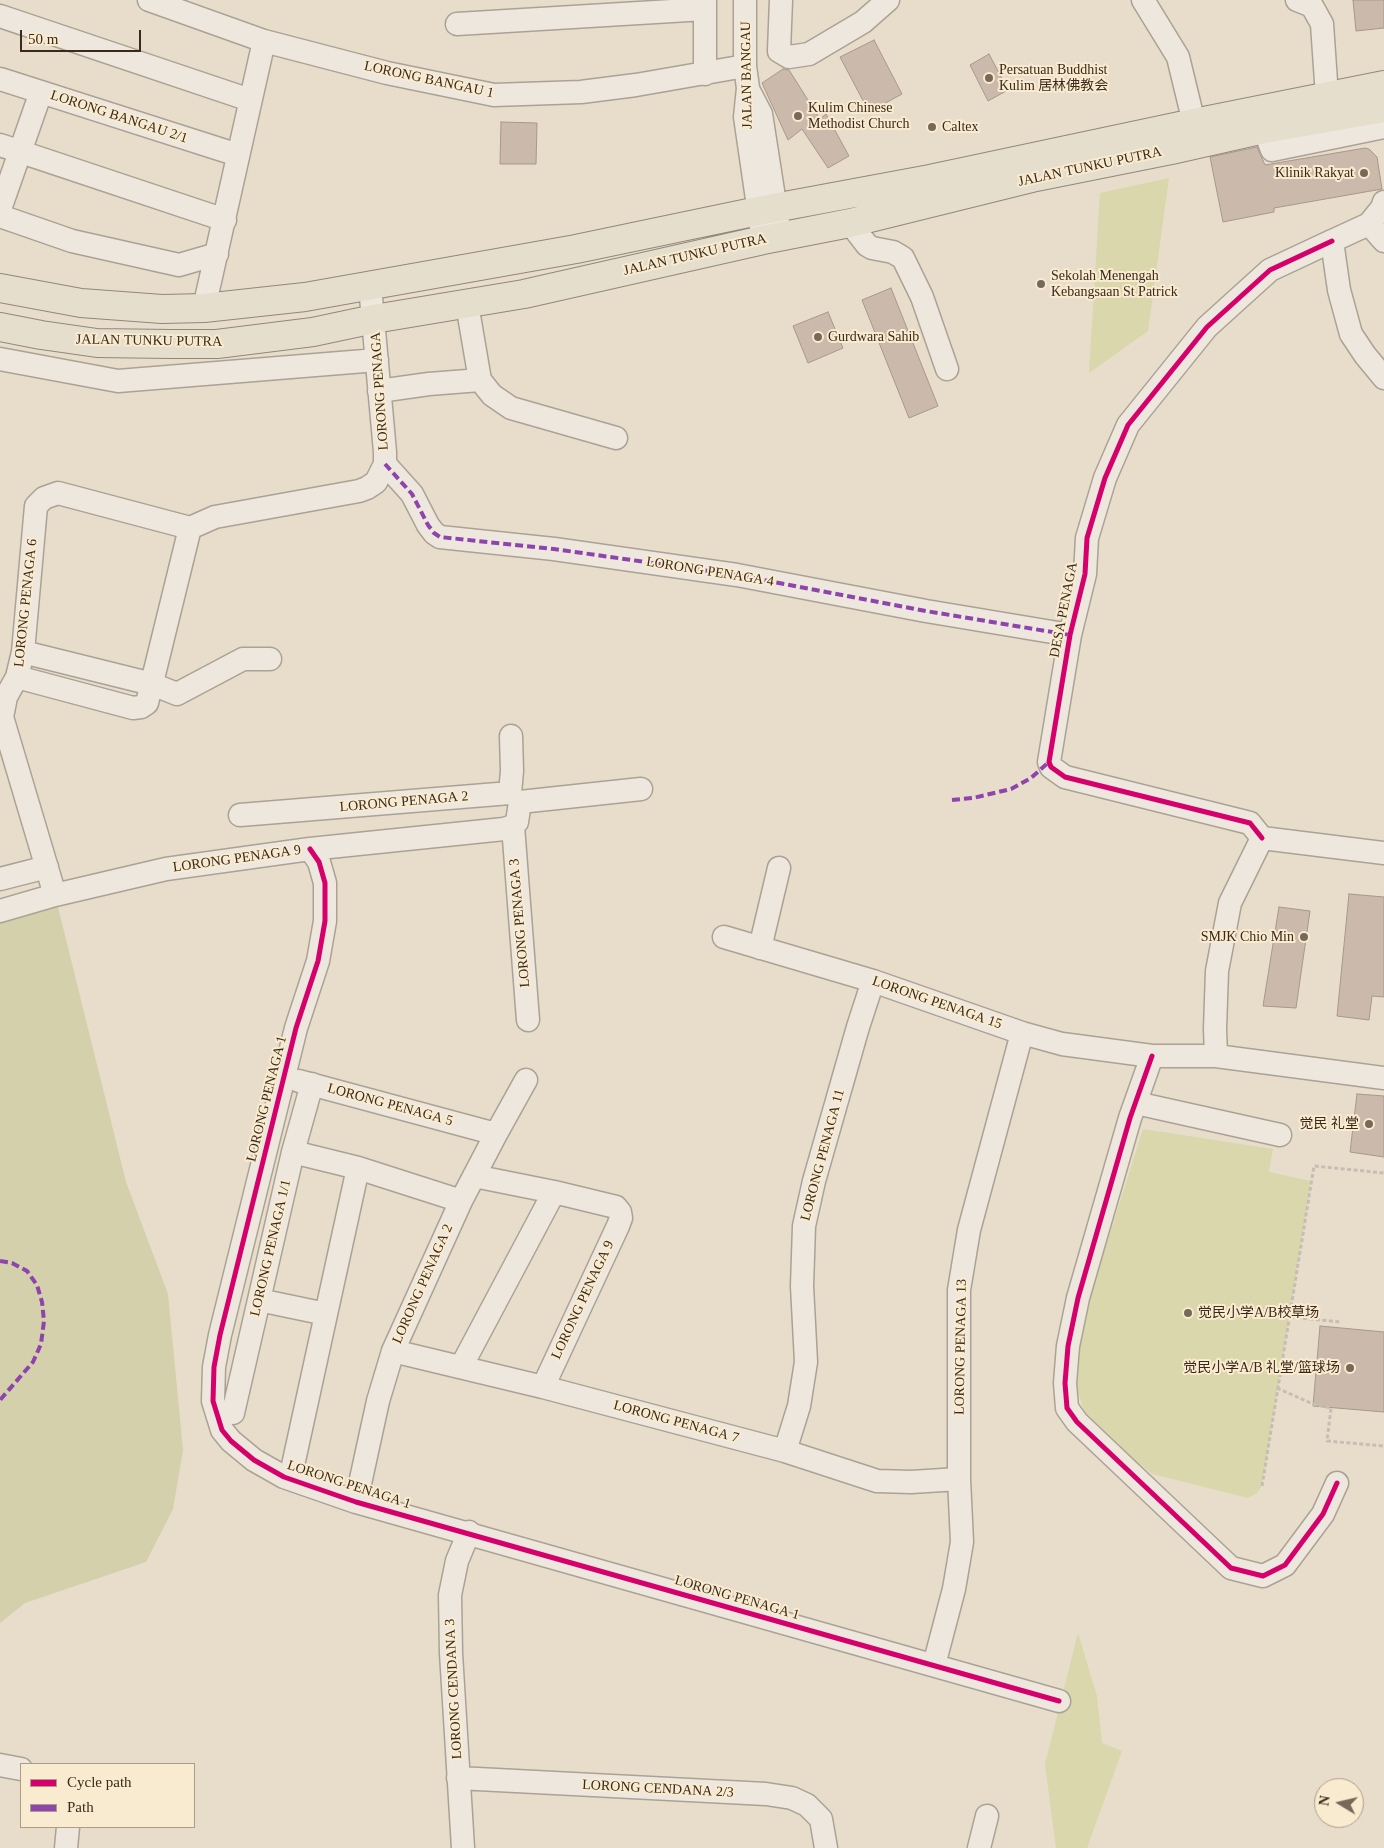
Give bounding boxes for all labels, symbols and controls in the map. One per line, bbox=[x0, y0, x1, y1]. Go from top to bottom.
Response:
scale bar bbox=[22, 20, 144, 52]
street label: JALAN BANGAU bbox=[738, 21, 756, 129]
text: 50 m bbox=[28, 31, 58, 47]
street label: LORONG BANGAU 1 bbox=[363, 58, 495, 102]
place label: Persatuan Buddhist Kulim 居林佛教会 bbox=[999, 62, 1108, 94]
marker: Persatuan Buddhist Kulim 居林佛教会 bbox=[983, 72, 995, 84]
street label: LORONG BANGAU 2/1 bbox=[48, 87, 190, 147]
place label: Kulim Chinese Methodist Church bbox=[808, 100, 909, 132]
marker: Kulim Chinese Methodist Church bbox=[792, 110, 804, 122]
place label: Caltex bbox=[942, 119, 979, 135]
marker: Caltex bbox=[926, 121, 938, 133]
street label: JALAN TUNKU PUTRA bbox=[1017, 144, 1163, 190]
place label: Klinik Rakyat bbox=[1275, 165, 1354, 181]
marker: Klinik Rakyat bbox=[1358, 167, 1370, 179]
street label: JALAN TUNKU PUTRA bbox=[622, 230, 768, 280]
place label: Sekolah Menengah Kebangsaan St Patrick bbox=[1051, 268, 1178, 300]
marker: Sekolah Menengah Kebangsaan St Patrick bbox=[1035, 278, 1047, 290]
place label: Gurdwara Sahib bbox=[828, 329, 919, 345]
street label: JALAN TUNKU PUTRA bbox=[76, 331, 222, 351]
street label: LORONG PENAGA bbox=[367, 331, 393, 451]
marker: Gurdwara Sahib bbox=[812, 331, 824, 343]
street label: LORONG PENAGA 6 bbox=[11, 538, 41, 668]
street label: LORONG PENAGA 4 bbox=[645, 554, 775, 590]
street label: DESA PENAGA bbox=[1047, 561, 1081, 659]
street label: LORONG PENAGA 2 bbox=[339, 788, 469, 816]
street label: LORONG PENAGA 9 bbox=[172, 842, 302, 876]
street label: LORONG PENAGA 3 bbox=[506, 858, 534, 988]
place label: SMJK Chio Min bbox=[1201, 929, 1294, 945]
marker: SMJK Chio Min bbox=[1298, 931, 1310, 943]
street label: LORONG PENAGA 15 bbox=[870, 973, 1004, 1033]
street label: LORONG PENAGA 1 bbox=[243, 1034, 291, 1164]
street label: LORONG PENAGA 5 bbox=[325, 1080, 455, 1130]
street label: LORONG PENAGA 11 bbox=[797, 1087, 849, 1223]
place label: 觉民 礼堂 bbox=[1300, 1116, 1359, 1132]
marker: 觉民 礼堂 bbox=[1363, 1118, 1375, 1130]
street label: LORONG PENAGA 1/1 bbox=[247, 1178, 295, 1318]
street label: LORONG PENAGA 2 bbox=[389, 1222, 457, 1346]
street label: LORONG PENAGA 9 bbox=[548, 1238, 618, 1362]
street label: LORONG PENAGA 13 bbox=[951, 1279, 971, 1415]
place label: 觉民小学A/B校草场 bbox=[1198, 1305, 1319, 1321]
marker: 觉民小学A/B校草场 bbox=[1182, 1307, 1194, 1319]
place label: 觉民小学A/B 礼堂/篮球场 bbox=[1183, 1360, 1340, 1376]
marker: 觉民小学A/B 礼堂/篮球场 bbox=[1344, 1362, 1356, 1374]
street label: LORONG PENAGA 7 bbox=[611, 1397, 741, 1447]
street label: LORONG PENAGA 1 bbox=[285, 1457, 413, 1513]
street label: LORONG PENAGA 1 bbox=[673, 1572, 801, 1624]
street label: LORONG CENDANA 3 bbox=[442, 1618, 466, 1760]
legend bbox=[20, 1763, 195, 1828]
text: Cycle path bbox=[67, 1774, 132, 1790]
street label: LORONG CENDANA 2/3 bbox=[582, 1777, 734, 1801]
north arrow bbox=[1314, 1778, 1364, 1828]
text: N bbox=[1316, 1795, 1333, 1807]
text: Path bbox=[67, 1799, 94, 1815]

